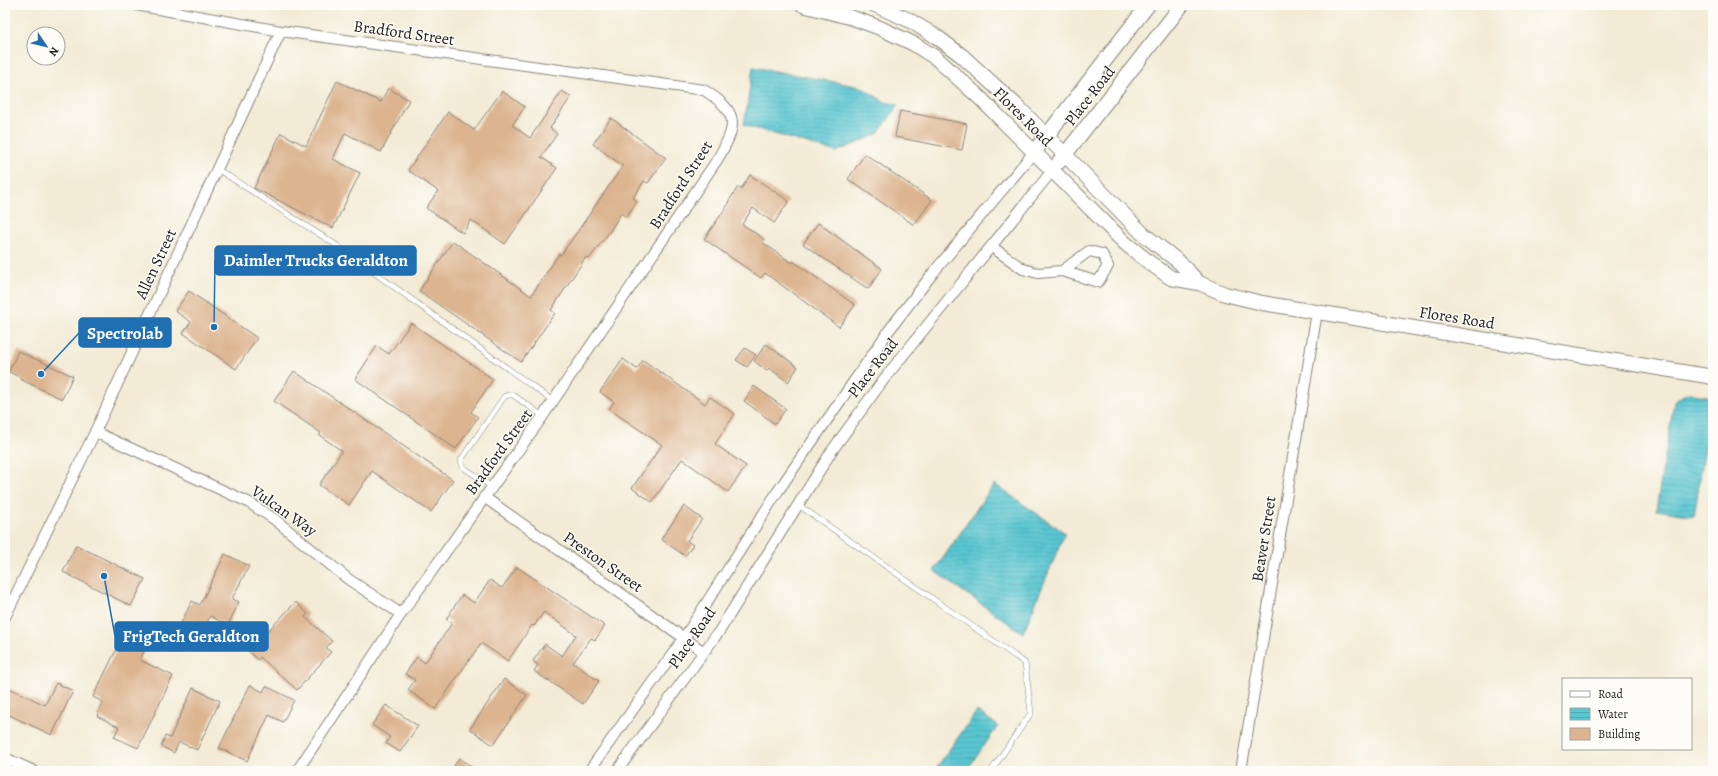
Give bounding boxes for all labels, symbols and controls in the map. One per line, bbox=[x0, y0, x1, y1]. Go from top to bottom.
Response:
street label: Bradford Street bbox=[352, 15, 456, 51]
north arrow bbox=[26, 26, 66, 66]
text: N bbox=[45, 44, 62, 59]
street label: Place Road bbox=[1060, 61, 1121, 131]
street label: Flores Road bbox=[988, 82, 1058, 152]
street label: Bradford Street bbox=[644, 136, 718, 234]
street label: Allen Street bbox=[130, 225, 182, 304]
callout: Daimler Trucks Geraldton bbox=[215, 246, 416, 275]
text: Daimler Trucks Geraldton bbox=[224, 249, 409, 272]
street label: Flores Road bbox=[1418, 301, 1497, 335]
callout: Spectrolab bbox=[79, 318, 171, 347]
text: Spectrolab bbox=[87, 322, 163, 345]
street label: Place Road bbox=[843, 333, 904, 403]
street label: Bradford Street bbox=[460, 404, 538, 500]
street label: Vulcan Way bbox=[246, 480, 322, 542]
street label: Beaver Street bbox=[1246, 495, 1282, 583]
street label: Preston Street bbox=[559, 526, 647, 598]
street label: Place Road bbox=[663, 603, 721, 673]
callout: FrigTech Geraldton bbox=[115, 622, 268, 651]
text: FrigTech Geraldton bbox=[123, 625, 260, 648]
legend bbox=[1562, 678, 1692, 750]
text: Road bbox=[1598, 686, 1624, 702]
text: Water bbox=[1597, 706, 1628, 722]
text: Building bbox=[1598, 726, 1640, 742]

